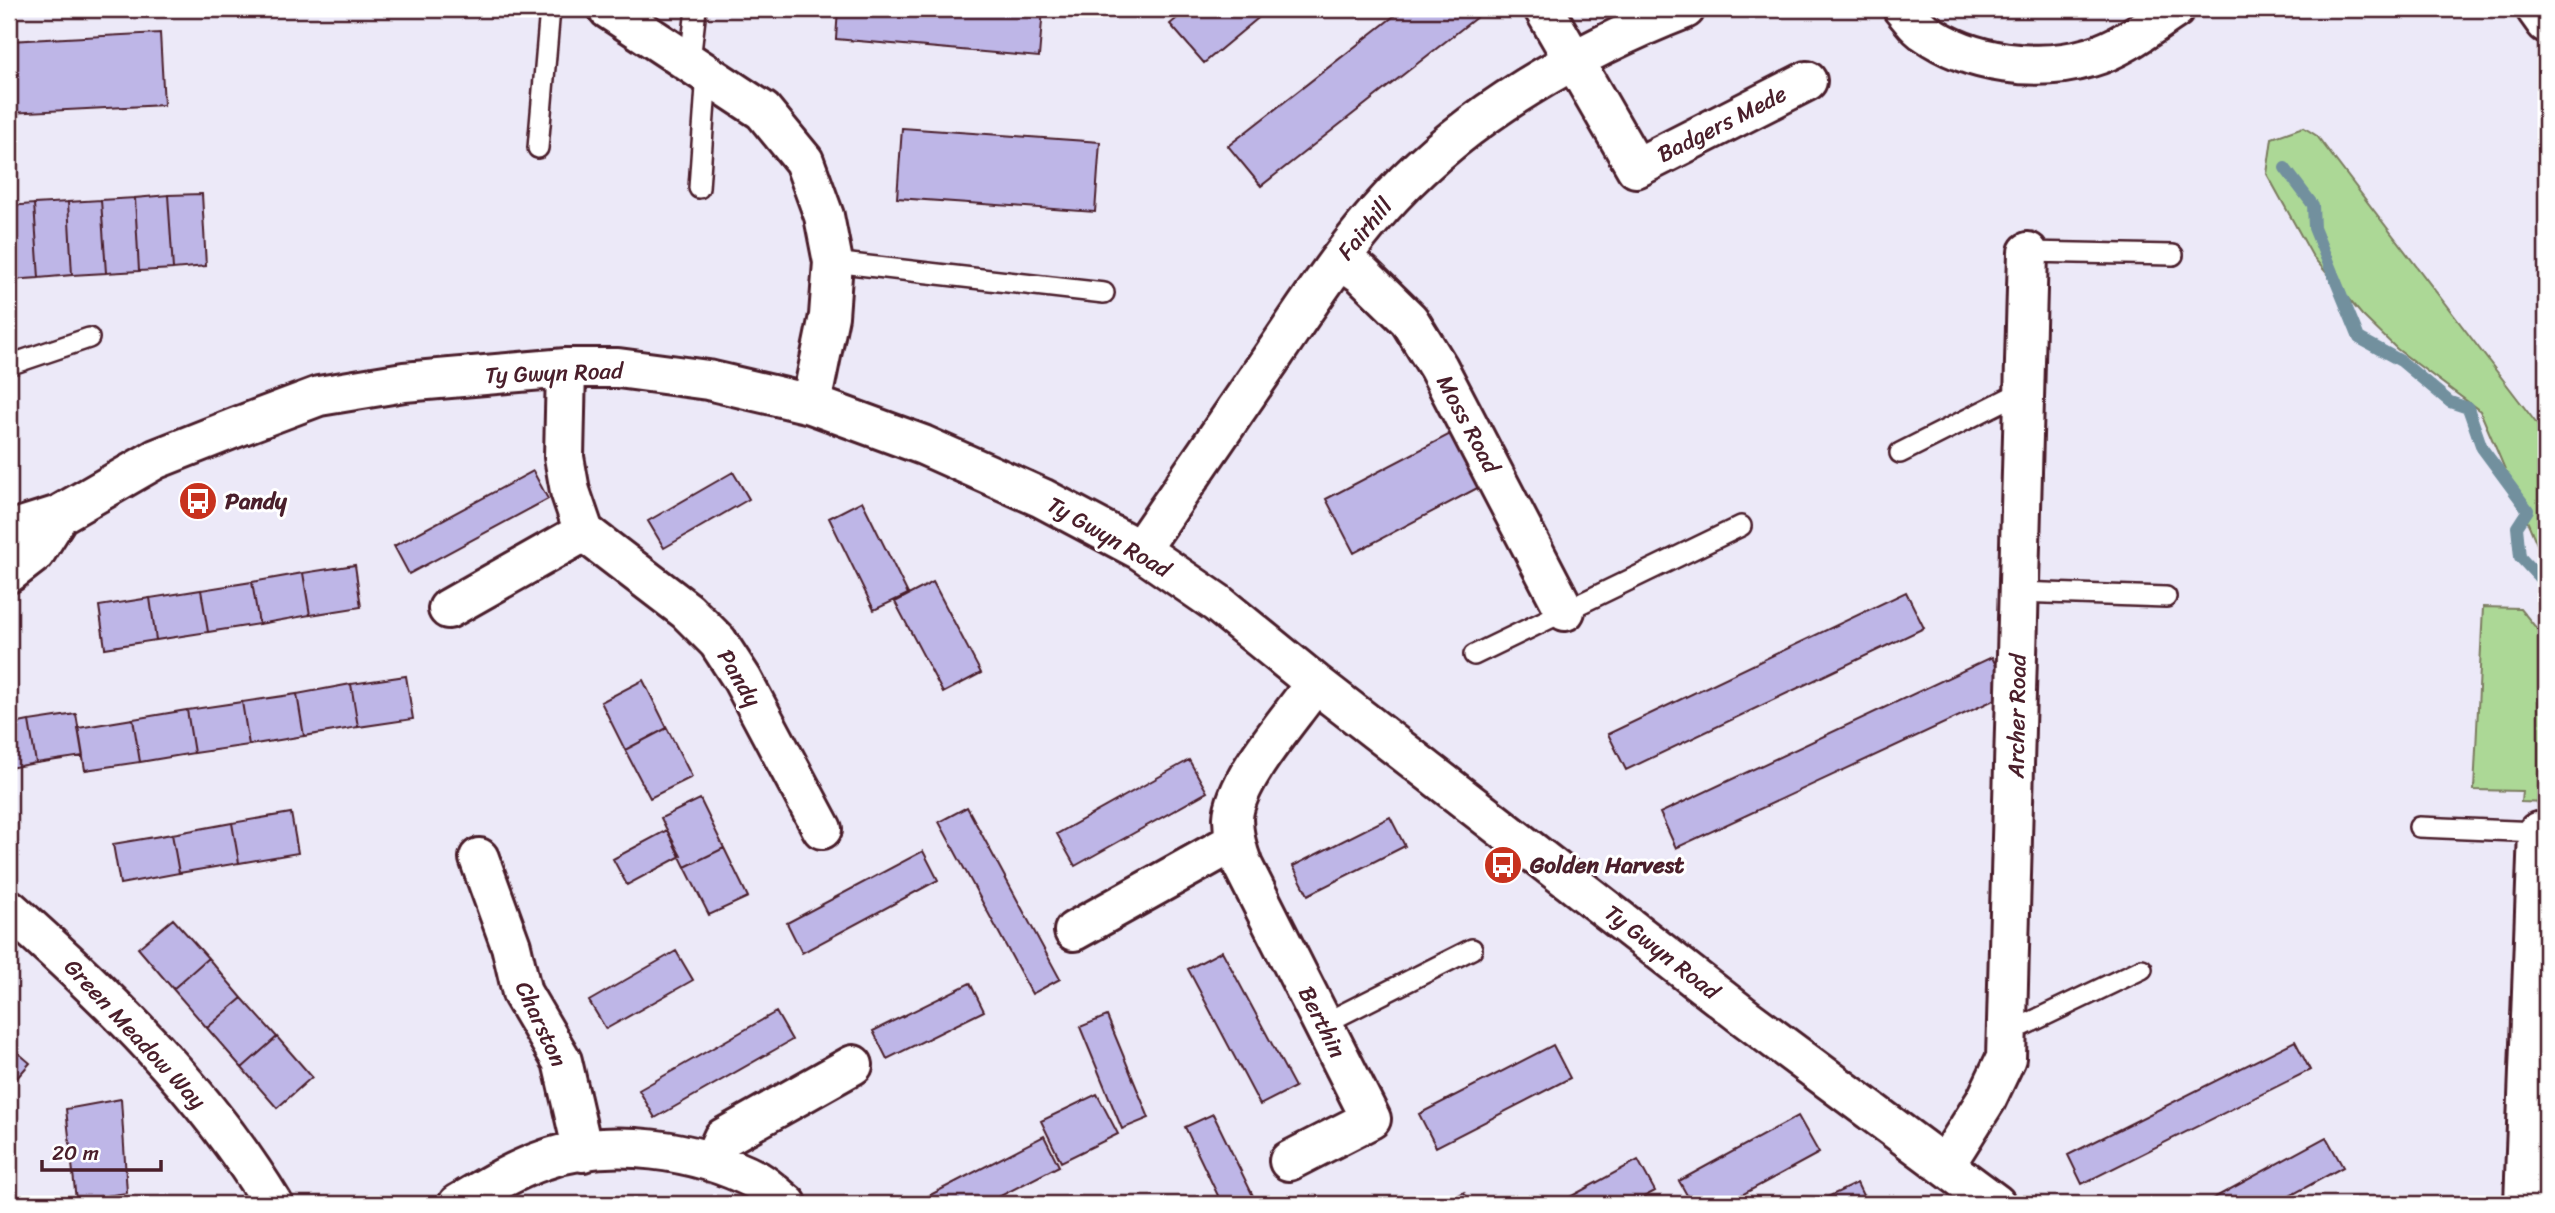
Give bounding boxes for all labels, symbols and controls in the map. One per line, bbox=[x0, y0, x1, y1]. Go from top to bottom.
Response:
street label: Badgers Mede bbox=[1650, 74, 1794, 174]
street label: Fairhill bbox=[1327, 188, 1404, 270]
street label: Ty Gwyn Road bbox=[484, 350, 626, 396]
street label: Moss Road bbox=[1425, 367, 1512, 482]
bus stop icon: Pandy bbox=[177, 480, 219, 522]
place label: Pandy bbox=[225, 481, 288, 522]
street label: Ty Gwyn Road bbox=[1039, 485, 1181, 590]
street label: Pandy bbox=[706, 641, 773, 715]
street label: Archer Road bbox=[1995, 651, 2039, 780]
bus stop icon: Golden Harvest bbox=[1482, 844, 1524, 886]
place label: Golden Harvest bbox=[1529, 845, 1684, 886]
street label: Ty Gwyn Road bbox=[1595, 893, 1730, 1012]
street label: Green Meadow Way bbox=[54, 949, 217, 1119]
street label: Charston bbox=[503, 974, 579, 1074]
street label: Berthin bbox=[1286, 979, 1358, 1065]
scale bar bbox=[42, 1129, 161, 1173]
text: 20 m bbox=[52, 1134, 99, 1172]

